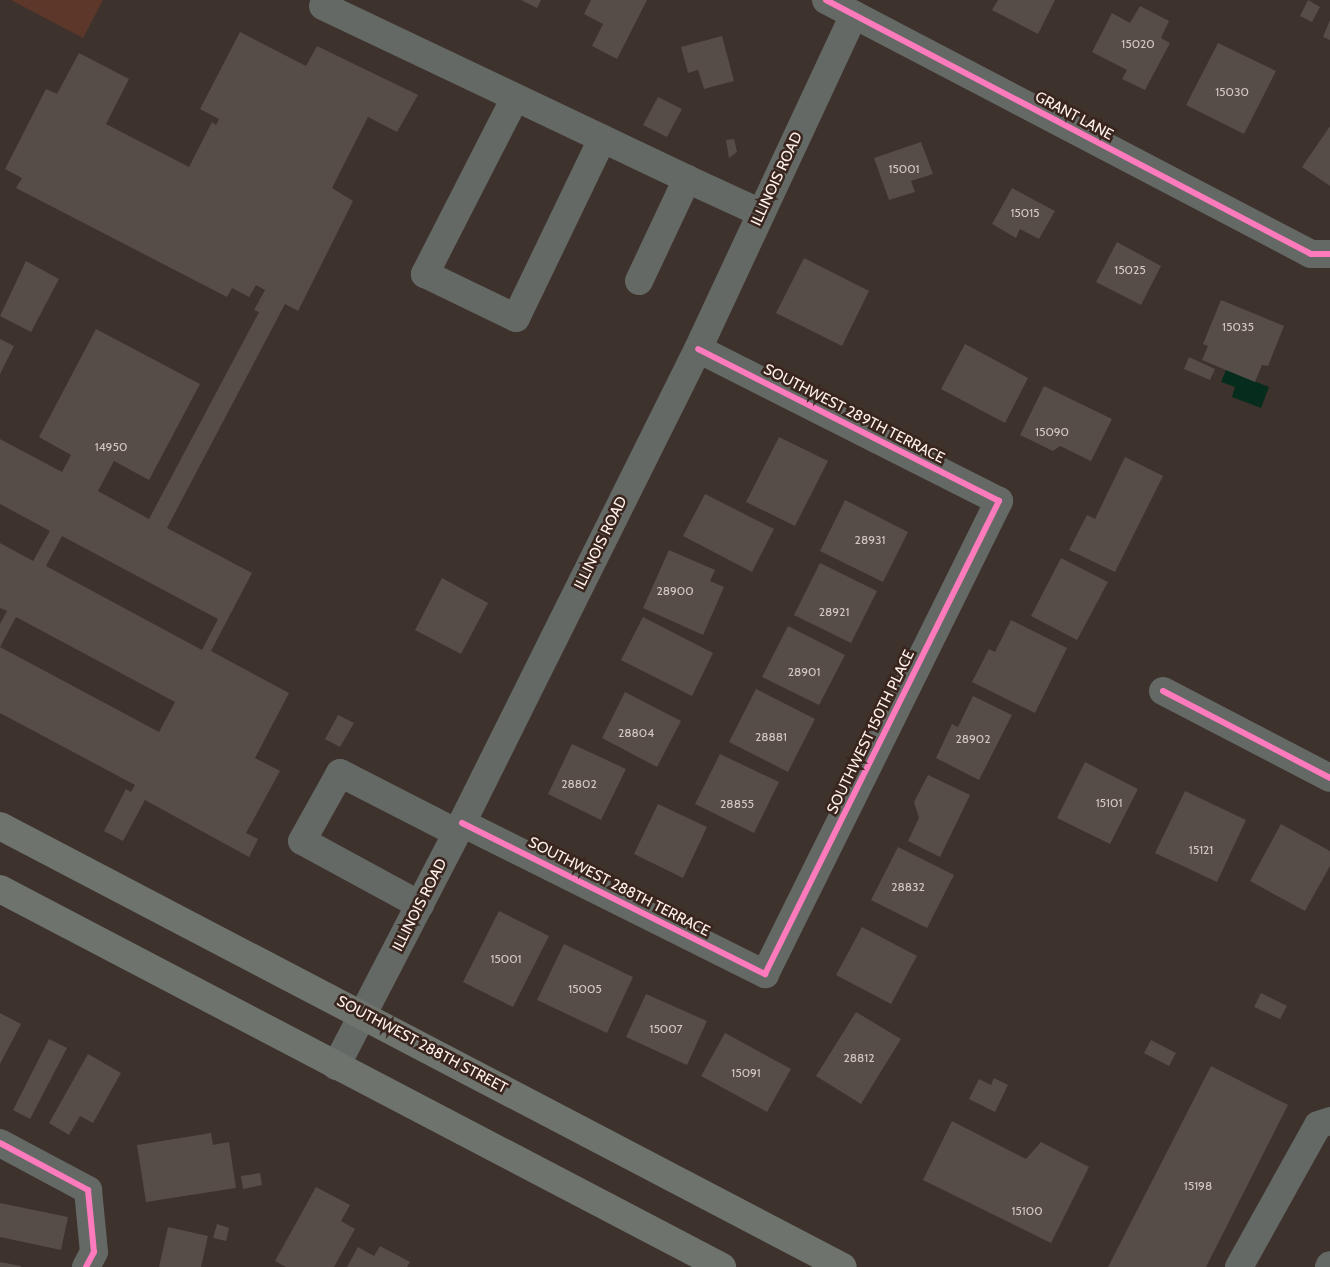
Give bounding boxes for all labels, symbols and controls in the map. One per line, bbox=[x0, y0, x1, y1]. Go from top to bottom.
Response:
house number: 15020 bbox=[1121, 37, 1155, 51]
house number: 15030 bbox=[1215, 85, 1249, 99]
street label: GRANT LANE bbox=[1032, 88, 1116, 144]
street label: ILLINOIS ROAD bbox=[747, 129, 807, 229]
house number: 15001 bbox=[888, 162, 920, 176]
house number: 15015 bbox=[1010, 206, 1040, 220]
house number: 15025 bbox=[1114, 263, 1146, 277]
house number: 15035 bbox=[1222, 320, 1254, 334]
street label: SOUTHWEST 289TH TERRACE bbox=[760, 360, 948, 468]
house number: 15090 bbox=[1035, 425, 1069, 439]
house number: 14950 bbox=[95, 440, 127, 454]
street label: ILLINOIS ROAD bbox=[571, 494, 631, 592]
house number: 28931 bbox=[855, 533, 885, 547]
house number: 28900 bbox=[656, 584, 694, 598]
house number: 28921 bbox=[819, 605, 849, 619]
street label: SOUTHWEST 150TH PLACE bbox=[823, 647, 919, 817]
house number: 28901 bbox=[788, 665, 820, 679]
house number: 28804 bbox=[618, 726, 654, 740]
house number: 28881 bbox=[755, 730, 787, 744]
house number: 28902 bbox=[955, 732, 991, 746]
house number: 28802 bbox=[561, 777, 597, 791]
house number: 15101 bbox=[1096, 796, 1122, 810]
house number: 28855 bbox=[720, 797, 754, 811]
street label: SOUTHWEST 288TH TERRACE bbox=[525, 833, 713, 941]
house number: 15121 bbox=[1189, 843, 1213, 857]
street label: ILLINOIS ROAD bbox=[389, 856, 451, 954]
house number: 28832 bbox=[891, 880, 925, 894]
house number: 15001 bbox=[490, 952, 522, 966]
house number: 15005 bbox=[568, 982, 602, 996]
street label: SOUTHWEST 288TH STREET bbox=[334, 992, 510, 1098]
house number: 15007 bbox=[649, 1022, 683, 1036]
house number: 28812 bbox=[843, 1051, 875, 1065]
house number: 15091 bbox=[731, 1066, 761, 1080]
house number: 15198 bbox=[1184, 1179, 1212, 1193]
house number: 15100 bbox=[1011, 1204, 1043, 1218]

